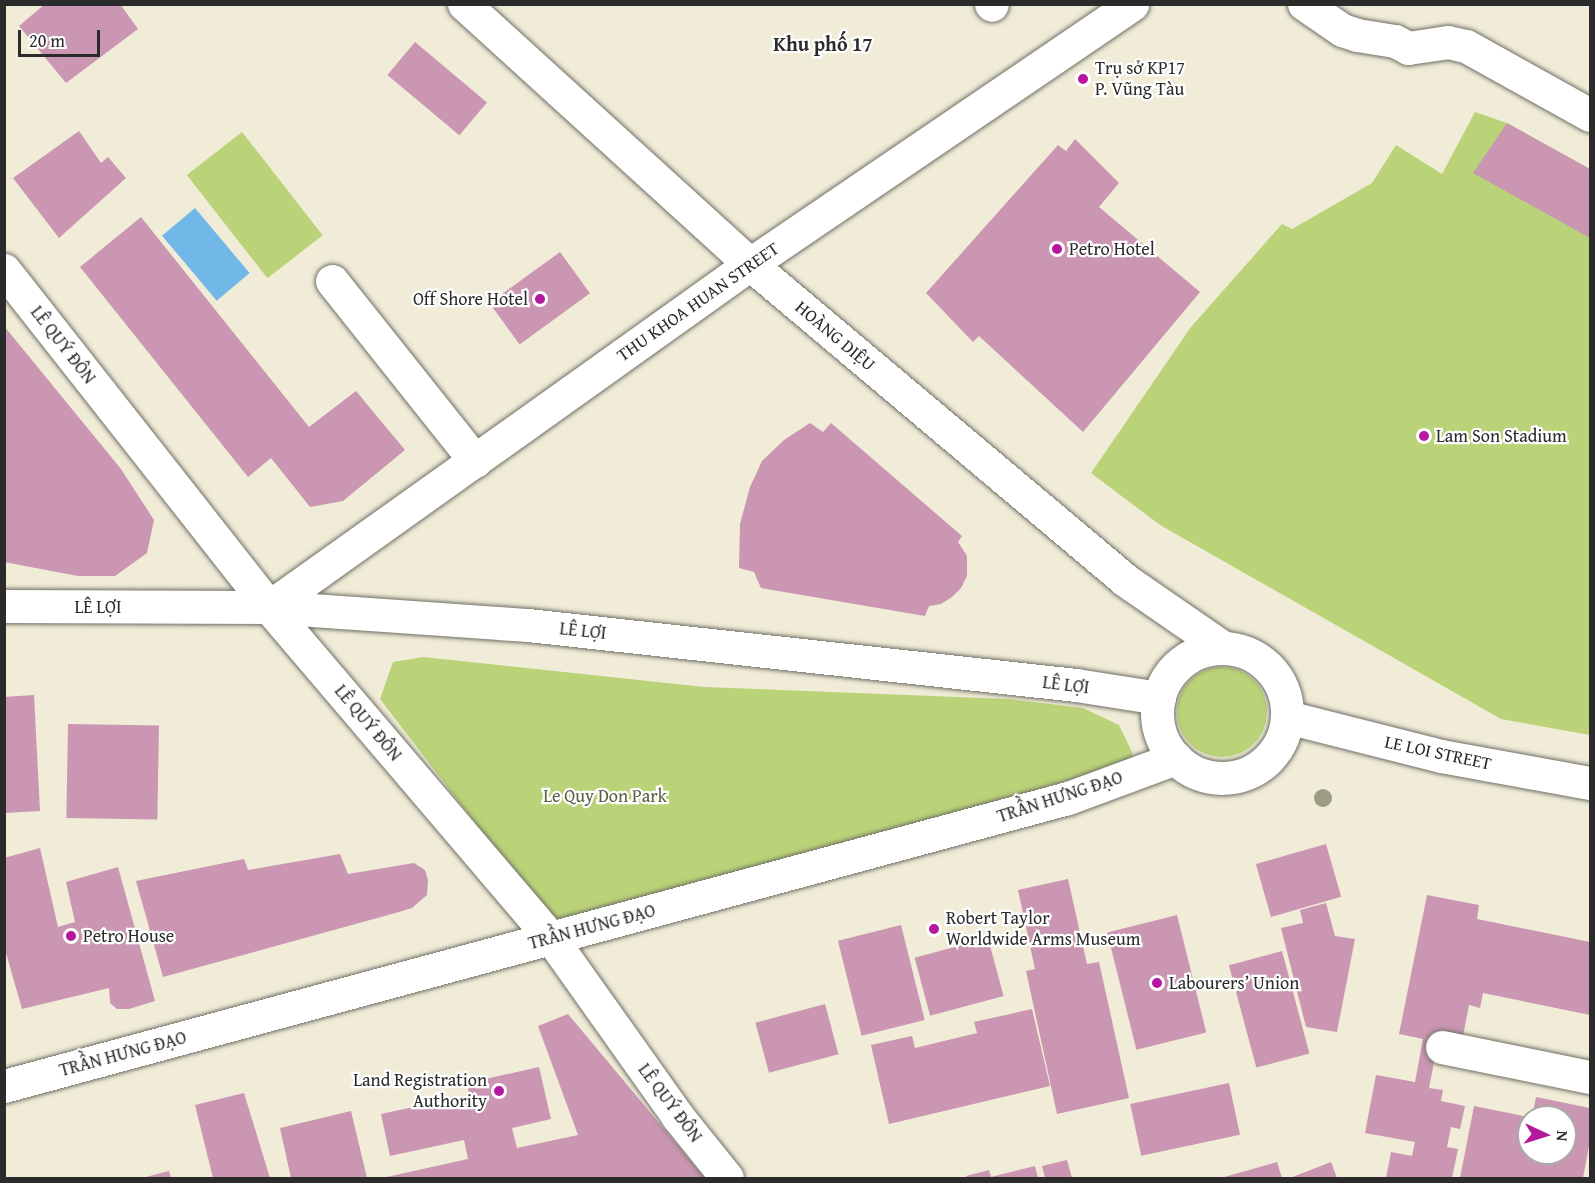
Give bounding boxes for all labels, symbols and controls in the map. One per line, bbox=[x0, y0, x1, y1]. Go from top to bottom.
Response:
scale bar bbox=[21, 18, 104, 56]
text: 20 m bbox=[29, 27, 65, 54]
district label: Khu phố 17 bbox=[773, 31, 873, 55]
place label: Trụ sở KP17 P. Vũng Tàu bbox=[1095, 58, 1185, 100]
marker: Trụ sở KP17 P. Vũng Tàu bbox=[1076, 72, 1090, 86]
street label: THU KHOA HUAN STREET bbox=[613, 238, 783, 366]
place label: Petro Hotel bbox=[1069, 238, 1155, 260]
marker: Petro Hotel bbox=[1050, 242, 1064, 256]
place label: Off Shore Hotel bbox=[413, 288, 528, 310]
marker: Off Shore Hotel bbox=[533, 292, 547, 306]
street label: HOÀNG DIỆU bbox=[791, 296, 879, 376]
street label: LÊ QUÝ ĐÔN bbox=[26, 302, 100, 388]
place label: Lam Son Stadium bbox=[1436, 425, 1567, 447]
marker: Lam Son Stadium bbox=[1417, 429, 1431, 443]
street label: LÊ LỢI bbox=[74, 596, 122, 618]
street label: LÊ LỢI bbox=[558, 618, 608, 644]
street label: LÊ LỢI bbox=[1041, 671, 1091, 699]
street label: LÊ QUÝ ĐÔN bbox=[330, 680, 406, 766]
street label: LE LOI STREET bbox=[1383, 731, 1493, 775]
street label: TRẦN HƯNG ĐẠO bbox=[994, 767, 1126, 827]
park label: Le Quy Don Park bbox=[543, 785, 667, 807]
street label: TRẦN HƯNG ĐẠO bbox=[526, 900, 658, 954]
place label: Robert Taylor Worldwide Arms Museum bbox=[946, 908, 1140, 950]
marker: Robert Taylor Worldwide Arms Museum bbox=[927, 922, 941, 936]
place label: Petro House bbox=[83, 925, 174, 947]
marker: Petro House bbox=[64, 929, 78, 943]
place label: Labourers’ Union bbox=[1169, 972, 1299, 994]
marker: Labourers’ Union bbox=[1150, 976, 1164, 990]
street label: TRẦN HƯNG ĐẠO bbox=[57, 1027, 189, 1081]
street label: LÊ QUÝ ĐÔN bbox=[633, 1059, 707, 1147]
place label: Land Registration Authority bbox=[353, 1070, 487, 1112]
marker: Land Registration Authority bbox=[492, 1084, 506, 1098]
north arrow bbox=[1517, 1105, 1577, 1165]
text: N bbox=[1551, 1130, 1575, 1142]

